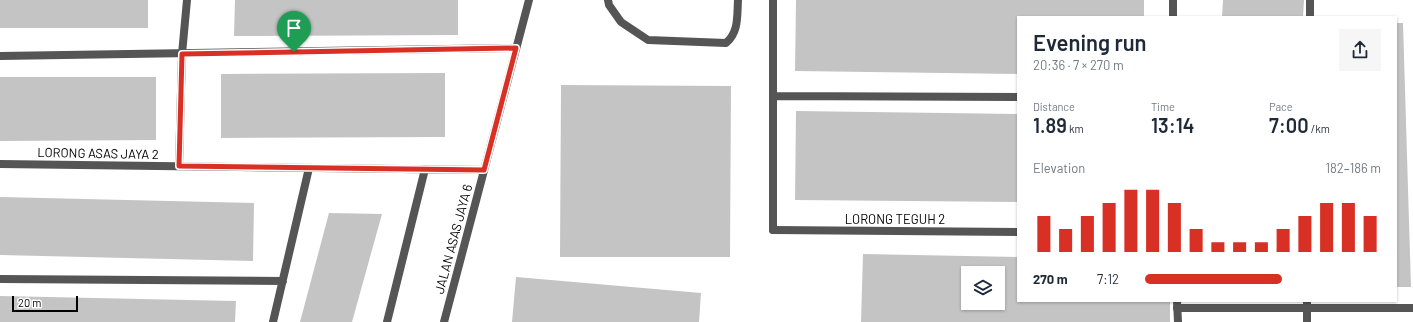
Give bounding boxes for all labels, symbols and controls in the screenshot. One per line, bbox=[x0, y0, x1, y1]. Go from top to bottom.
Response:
pin bbox=[277, 11, 311, 52]
icon: arrive bbox=[283, 17, 305, 39]
text: Evening run bbox=[1033, 29, 1147, 55]
button: share bbox=[1339, 29, 1381, 71]
text: 20:36 · 7 × 270 m bbox=[1033, 57, 1124, 73]
text: Distance bbox=[1033, 100, 1075, 113]
text: Time bbox=[1151, 100, 1175, 113]
text: Pace bbox=[1269, 100, 1293, 113]
text: 1.89 bbox=[1033, 113, 1067, 137]
text: 13:14 bbox=[1151, 113, 1195, 137]
text: 7:00 bbox=[1269, 113, 1309, 137]
text: km bbox=[1067, 122, 1084, 135]
text: /km bbox=[1309, 122, 1330, 135]
street label: LORONG ASAS JAYA 2 bbox=[37, 144, 159, 162]
text: Elevation bbox=[1033, 160, 1085, 176]
text: 182–186 m bbox=[1325, 160, 1381, 176]
street label: JALAN ASAS JAYA 6 bbox=[431, 182, 475, 296]
street label: LORONG TEGUH 2 bbox=[845, 211, 945, 227]
map controls bbox=[961, 266, 1005, 310]
button: layers bbox=[961, 266, 1005, 310]
text: 270 m bbox=[1033, 271, 1068, 287]
text: 7:12 bbox=[1097, 271, 1119, 287]
scale bar bbox=[12, 294, 78, 313]
text: 20 m bbox=[18, 296, 41, 309]

